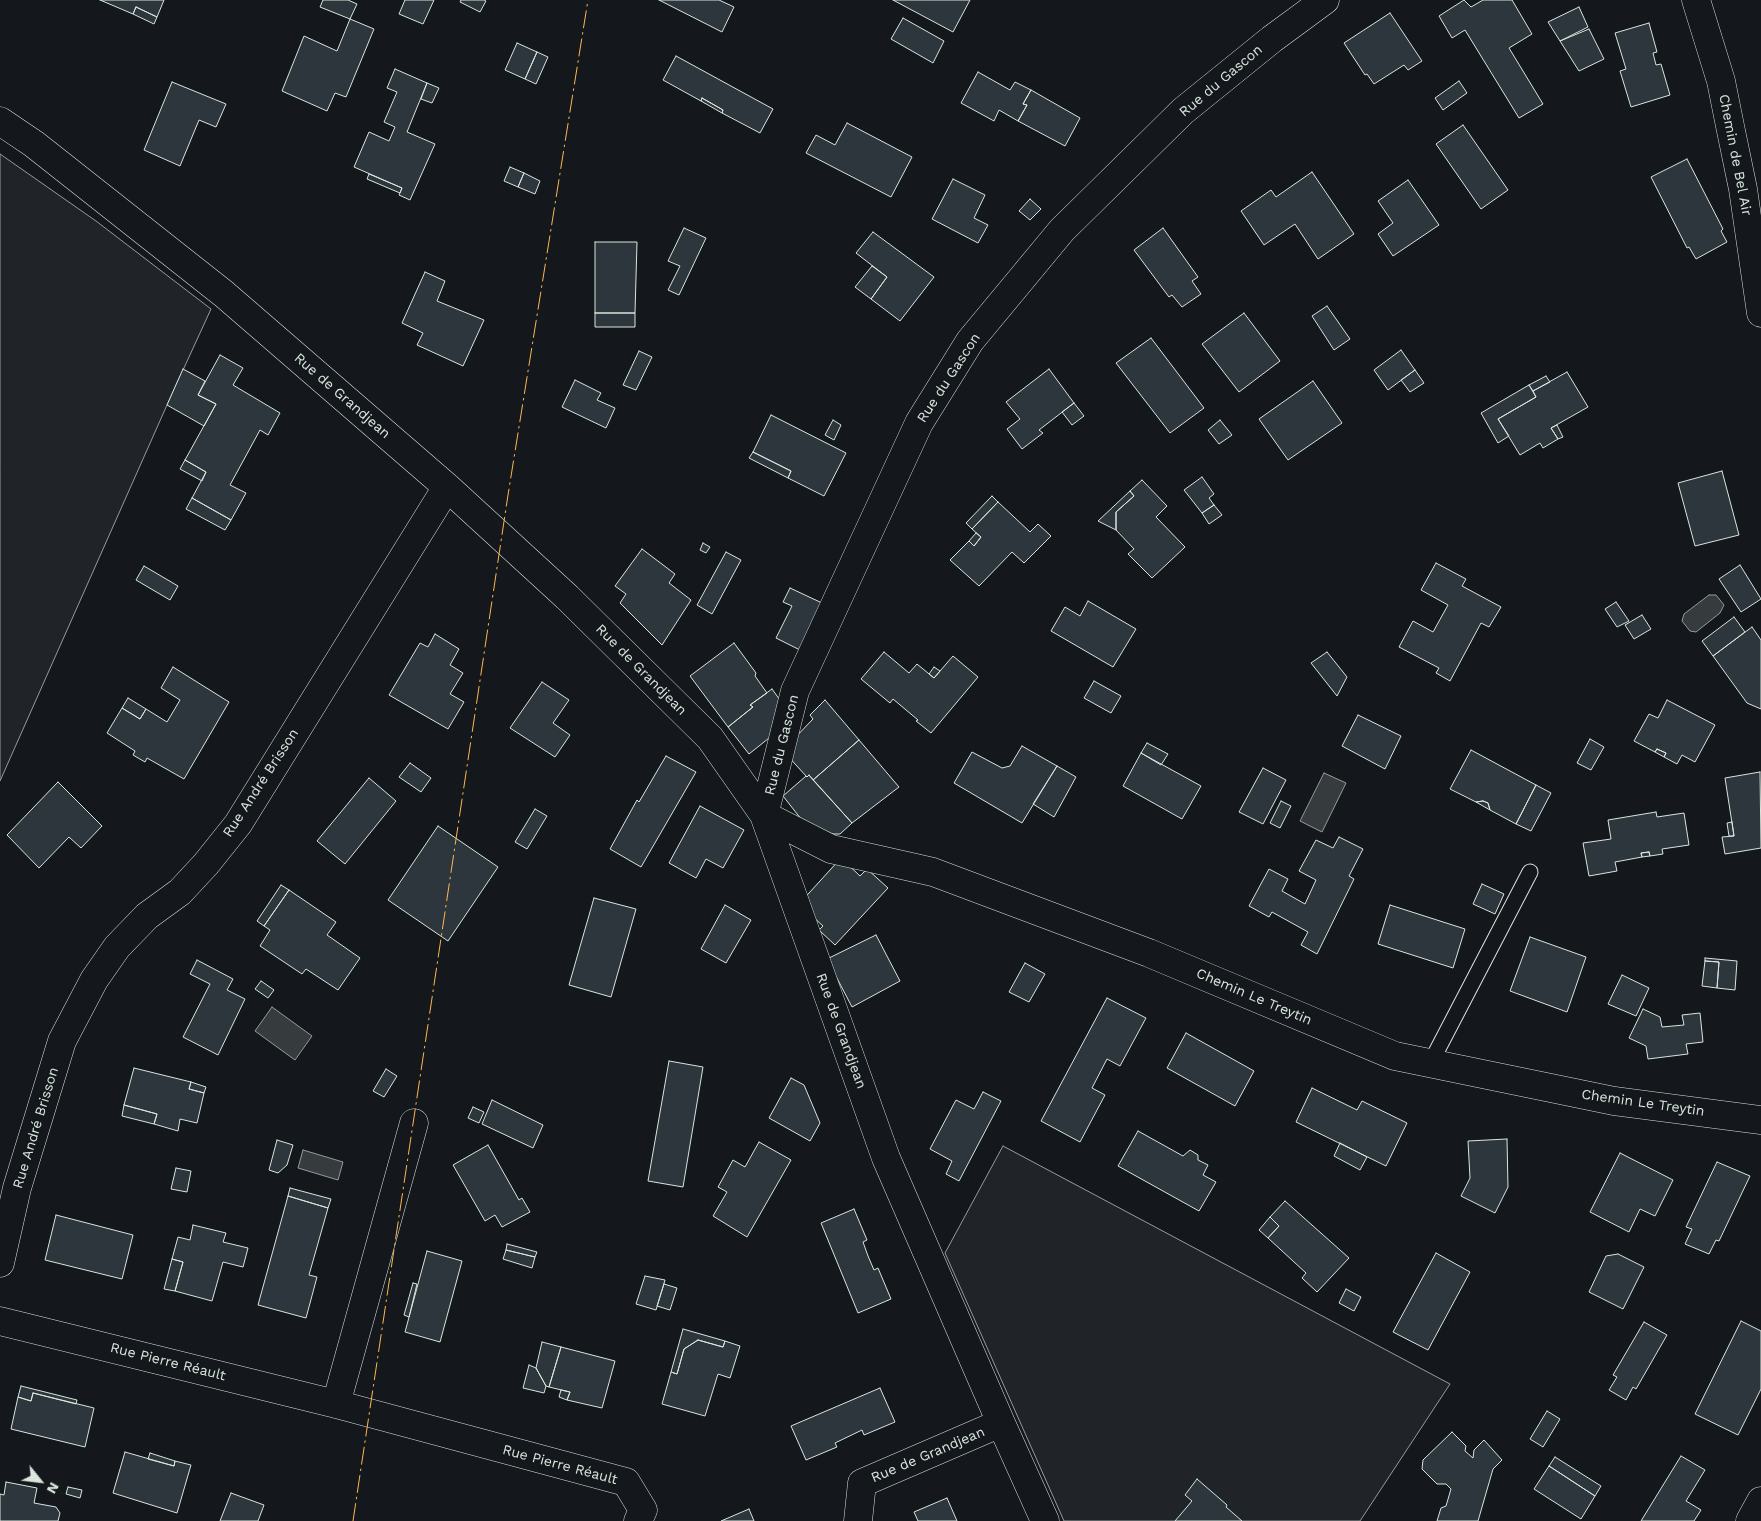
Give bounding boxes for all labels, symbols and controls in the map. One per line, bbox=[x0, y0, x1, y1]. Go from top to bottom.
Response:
street label: Rue du Gascon bbox=[1176, 41, 1266, 121]
street label: Chemin de Bel Air bbox=[1715, 93, 1755, 217]
street label: Rue du Gascon bbox=[914, 330, 984, 426]
street label: Rue de Grandjean bbox=[291, 350, 393, 442]
street label: Rue de Grandjean bbox=[592, 621, 690, 719]
street label: Rue du Gascon bbox=[761, 693, 803, 797]
street label: Rue André Brisson bbox=[220, 726, 302, 840]
street label: Chemin Le Treytin bbox=[1194, 965, 1314, 1029]
street label: Rue de Grandjean bbox=[812, 971, 870, 1091]
street label: Rue André Brisson bbox=[10, 1065, 62, 1191]
street label: Chemin Le Treytin bbox=[1580, 1086, 1706, 1120]
street label: Rue Pierre Réault bbox=[108, 1340, 228, 1384]
street label: Rue de Grandjean bbox=[869, 1423, 987, 1487]
street label: Rue Pierre Réault bbox=[501, 1442, 619, 1488]
north arrow bbox=[15, 1456, 65, 1506]
text: N bbox=[44, 1480, 63, 1497]

